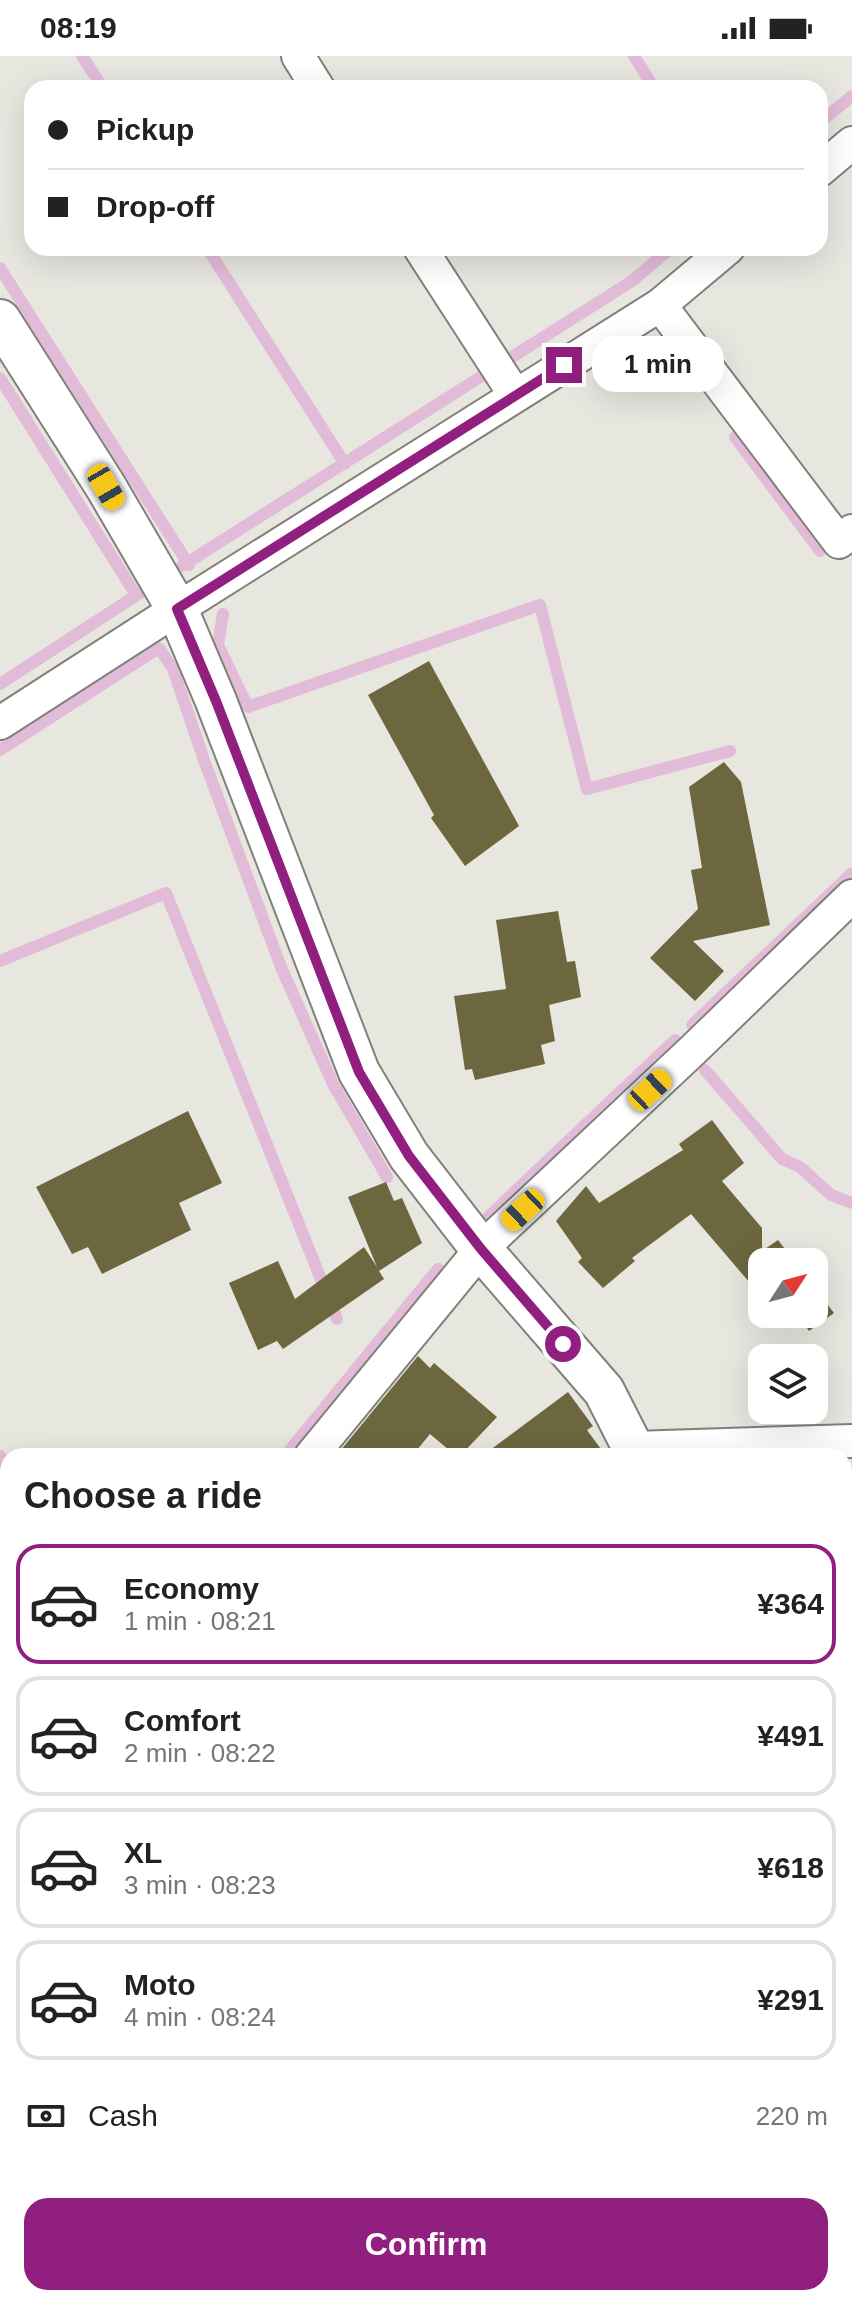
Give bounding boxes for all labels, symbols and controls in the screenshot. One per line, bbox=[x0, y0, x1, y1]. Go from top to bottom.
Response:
text: 08:19 bbox=[40, 11, 117, 44]
text: Pickup bbox=[96, 113, 194, 146]
text: Drop-off bbox=[96, 190, 214, 223]
callout: 1 min bbox=[592, 337, 724, 393]
route end bbox=[546, 347, 582, 383]
text: 1 min bbox=[624, 349, 692, 379]
car bbox=[84, 460, 128, 514]
car bbox=[624, 1065, 676, 1115]
car bbox=[497, 1185, 549, 1235]
north arrow bbox=[748, 1248, 828, 1328]
map controls bbox=[748, 1248, 828, 1424]
route start bbox=[545, 1326, 581, 1362]
button: layers bbox=[748, 1344, 828, 1424]
text: Choose a ride bbox=[24, 1475, 262, 1516]
icon: car bbox=[28, 1568, 100, 1640]
text: Economy bbox=[124, 1572, 259, 1605]
text: ¥364 bbox=[757, 1587, 824, 1620]
text: 1 min · 08:21 bbox=[124, 1606, 276, 1636]
icon: car bbox=[28, 1700, 100, 1772]
text: Comfort bbox=[124, 1704, 241, 1737]
text: ¥491 bbox=[757, 1719, 824, 1752]
text: 2 min · 08:22 bbox=[124, 1738, 276, 1768]
icon: car bbox=[28, 1832, 100, 1904]
text: XL bbox=[124, 1836, 162, 1869]
text: ¥618 bbox=[757, 1851, 824, 1884]
text: 3 min · 08:23 bbox=[124, 1870, 276, 1900]
icon: car bbox=[28, 1964, 100, 2036]
text: Moto bbox=[124, 1968, 196, 2001]
text: ¥291 bbox=[757, 1983, 824, 2016]
text: 4 min · 08:24 bbox=[124, 2002, 276, 2032]
icon: cash bbox=[24, 2094, 68, 2138]
text: Cash bbox=[88, 2099, 158, 2132]
text: 220 m bbox=[756, 2101, 828, 2131]
button: Confirm bbox=[24, 2198, 828, 2290]

